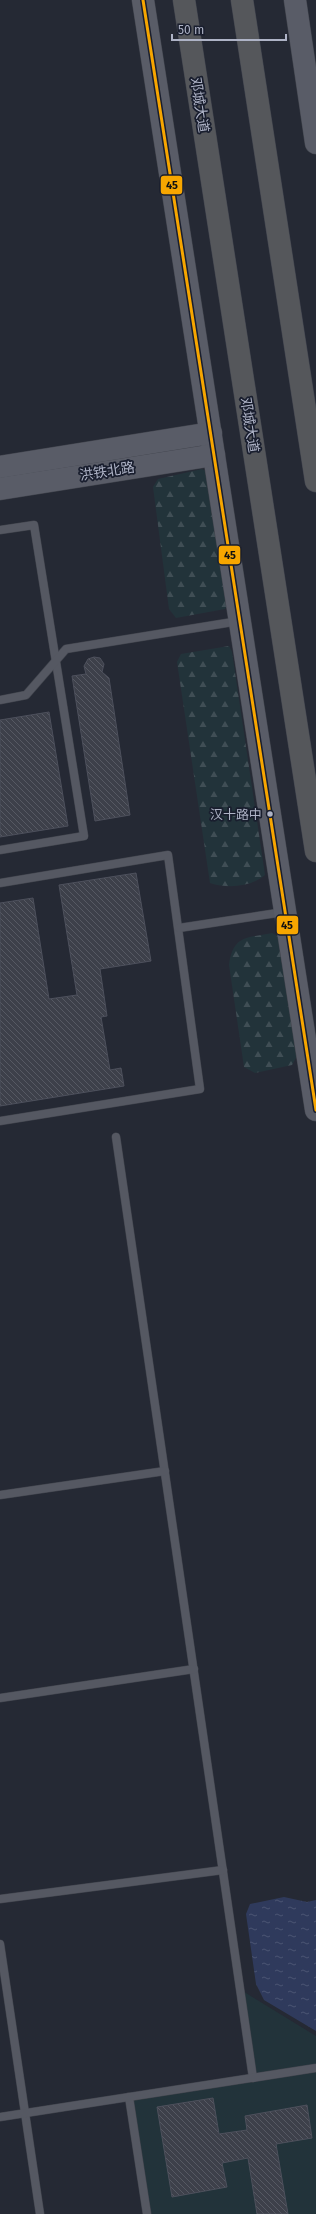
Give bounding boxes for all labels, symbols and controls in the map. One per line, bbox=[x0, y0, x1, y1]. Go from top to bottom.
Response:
scale bar bbox=[172, 16, 286, 42]
text: 50 m bbox=[178, 23, 204, 37]
street label: 邓城大道 bbox=[187, 76, 212, 134]
line badge: 45 bbox=[160, 175, 183, 195]
text: 45 bbox=[166, 179, 178, 192]
street label: 邓城大道 bbox=[237, 396, 262, 454]
street label: 洪铁北路 bbox=[78, 459, 136, 484]
line badge: 45 bbox=[218, 545, 241, 565]
text: 45 bbox=[224, 549, 236, 562]
place label: 汉十路中 bbox=[210, 807, 262, 822]
marker: 汉十路中 bbox=[265, 809, 275, 819]
line badge: 45 bbox=[276, 915, 299, 935]
text: 45 bbox=[281, 919, 293, 932]

